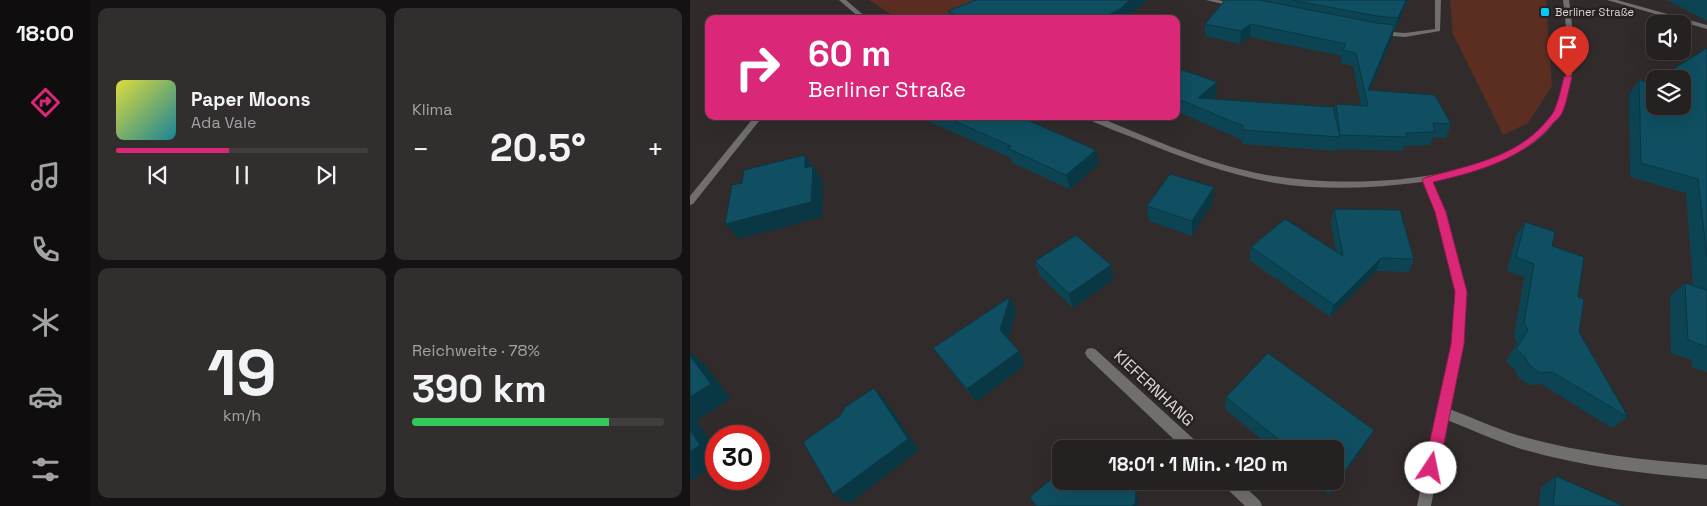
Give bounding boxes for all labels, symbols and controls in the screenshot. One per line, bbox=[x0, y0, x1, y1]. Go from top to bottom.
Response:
place label: Berliner Straße bbox=[1555, 5, 1634, 19]
marker: Berliner Straße bbox=[1539, 6, 1551, 18]
map controls bbox=[1646, 15, 1691, 115]
button: sound bbox=[1646, 15, 1691, 60]
text: 18:00 bbox=[16, 19, 74, 47]
pin bbox=[1547, 26, 1589, 77]
text: 60 m bbox=[808, 32, 891, 76]
icon: arrive bbox=[1554, 33, 1582, 61]
icon: right bbox=[725, 35, 790, 100]
button: layers bbox=[1646, 70, 1691, 115]
text: Berliner Straße bbox=[808, 75, 966, 103]
icon: directions bbox=[28, 85, 63, 120]
text: Paper Moons bbox=[191, 87, 310, 112]
text: Klima bbox=[412, 99, 453, 120]
text: Ada Vale bbox=[191, 112, 256, 133]
text: 20.5° bbox=[490, 124, 586, 172]
text: − bbox=[412, 131, 429, 167]
text: + bbox=[647, 131, 664, 167]
icon: music bbox=[28, 159, 63, 194]
icon: previous bbox=[144, 161, 172, 189]
icon: pause bbox=[228, 161, 256, 189]
icon: next bbox=[312, 161, 340, 189]
icon: phone bbox=[28, 232, 63, 267]
icon: climate bbox=[28, 305, 63, 340]
text: 19 bbox=[207, 331, 277, 414]
text: Reichweite · 78% bbox=[412, 340, 540, 361]
street label: KIEFERNHANG bbox=[1109, 345, 1199, 431]
text: 390 km bbox=[412, 365, 547, 413]
icon: car bbox=[28, 379, 63, 414]
text: km/h bbox=[223, 405, 261, 426]
speed limit sign: 30 bbox=[705, 425, 770, 490]
position arrow bbox=[1404, 441, 1456, 493]
icon: filters bbox=[28, 452, 63, 487]
text: 18:01 · 1 Min. · 120 m bbox=[1108, 452, 1288, 477]

